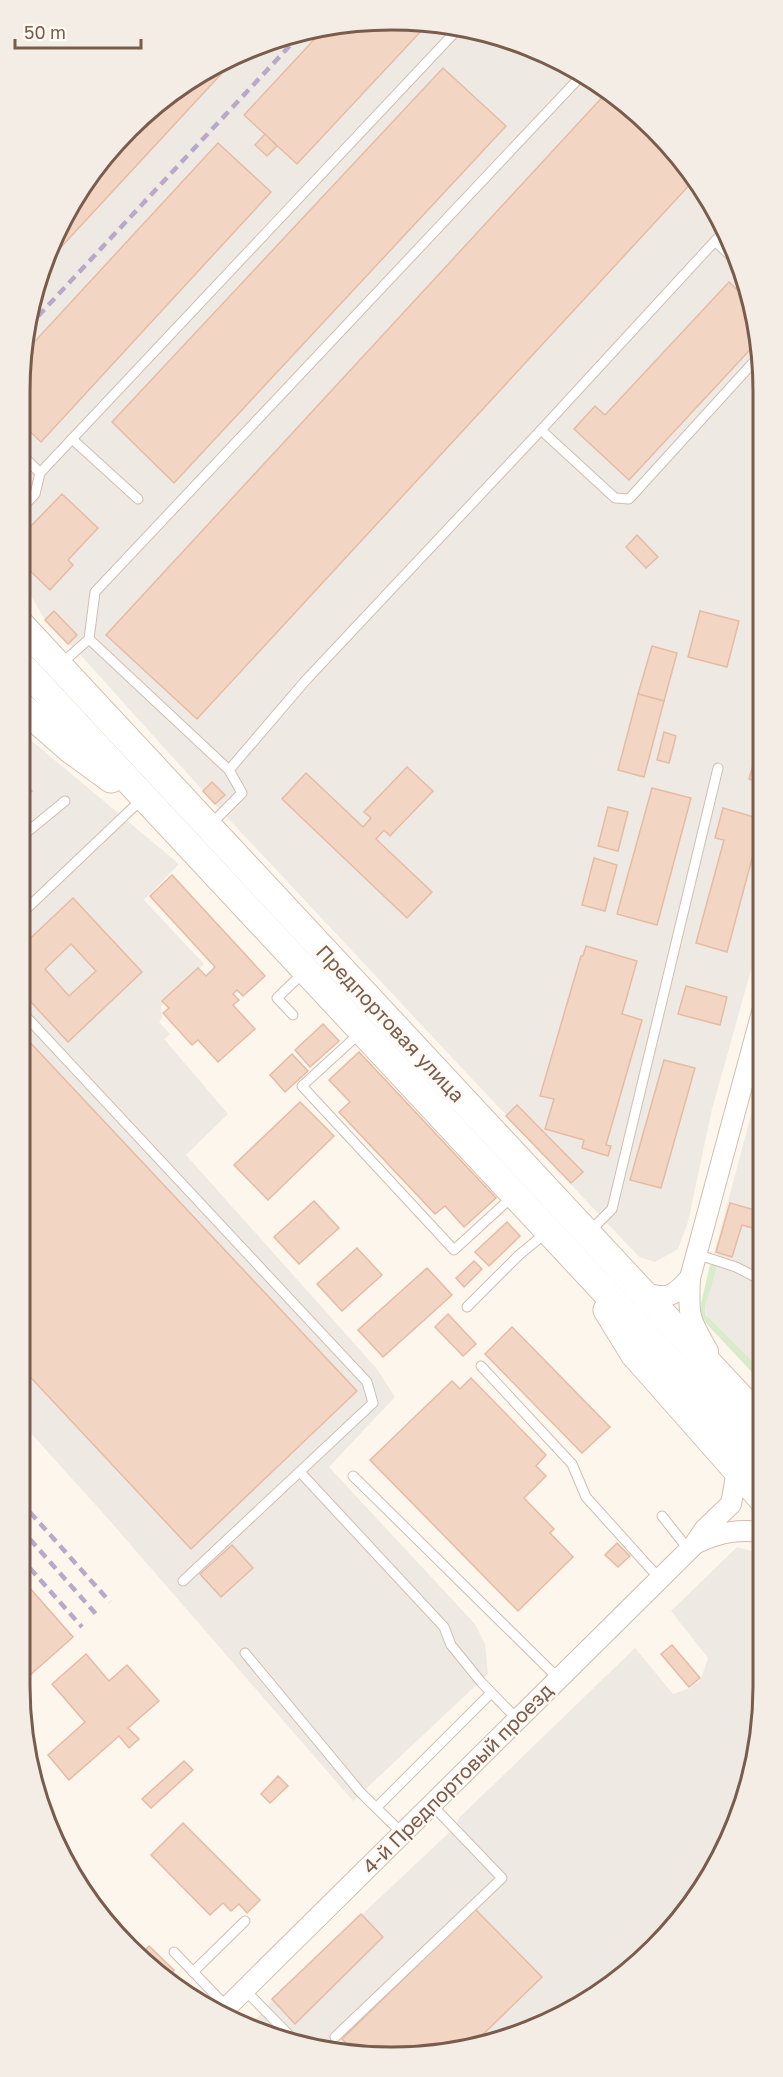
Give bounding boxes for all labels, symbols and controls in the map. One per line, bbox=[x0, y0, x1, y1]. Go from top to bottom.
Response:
scale bar bbox=[15, 12, 141, 50]
text: 50 m bbox=[24, 21, 66, 43]
street label: Предпортовая улица bbox=[312, 939, 470, 1107]
street label: 4-й Предпортовый проезд bbox=[357, 1678, 557, 1878]

